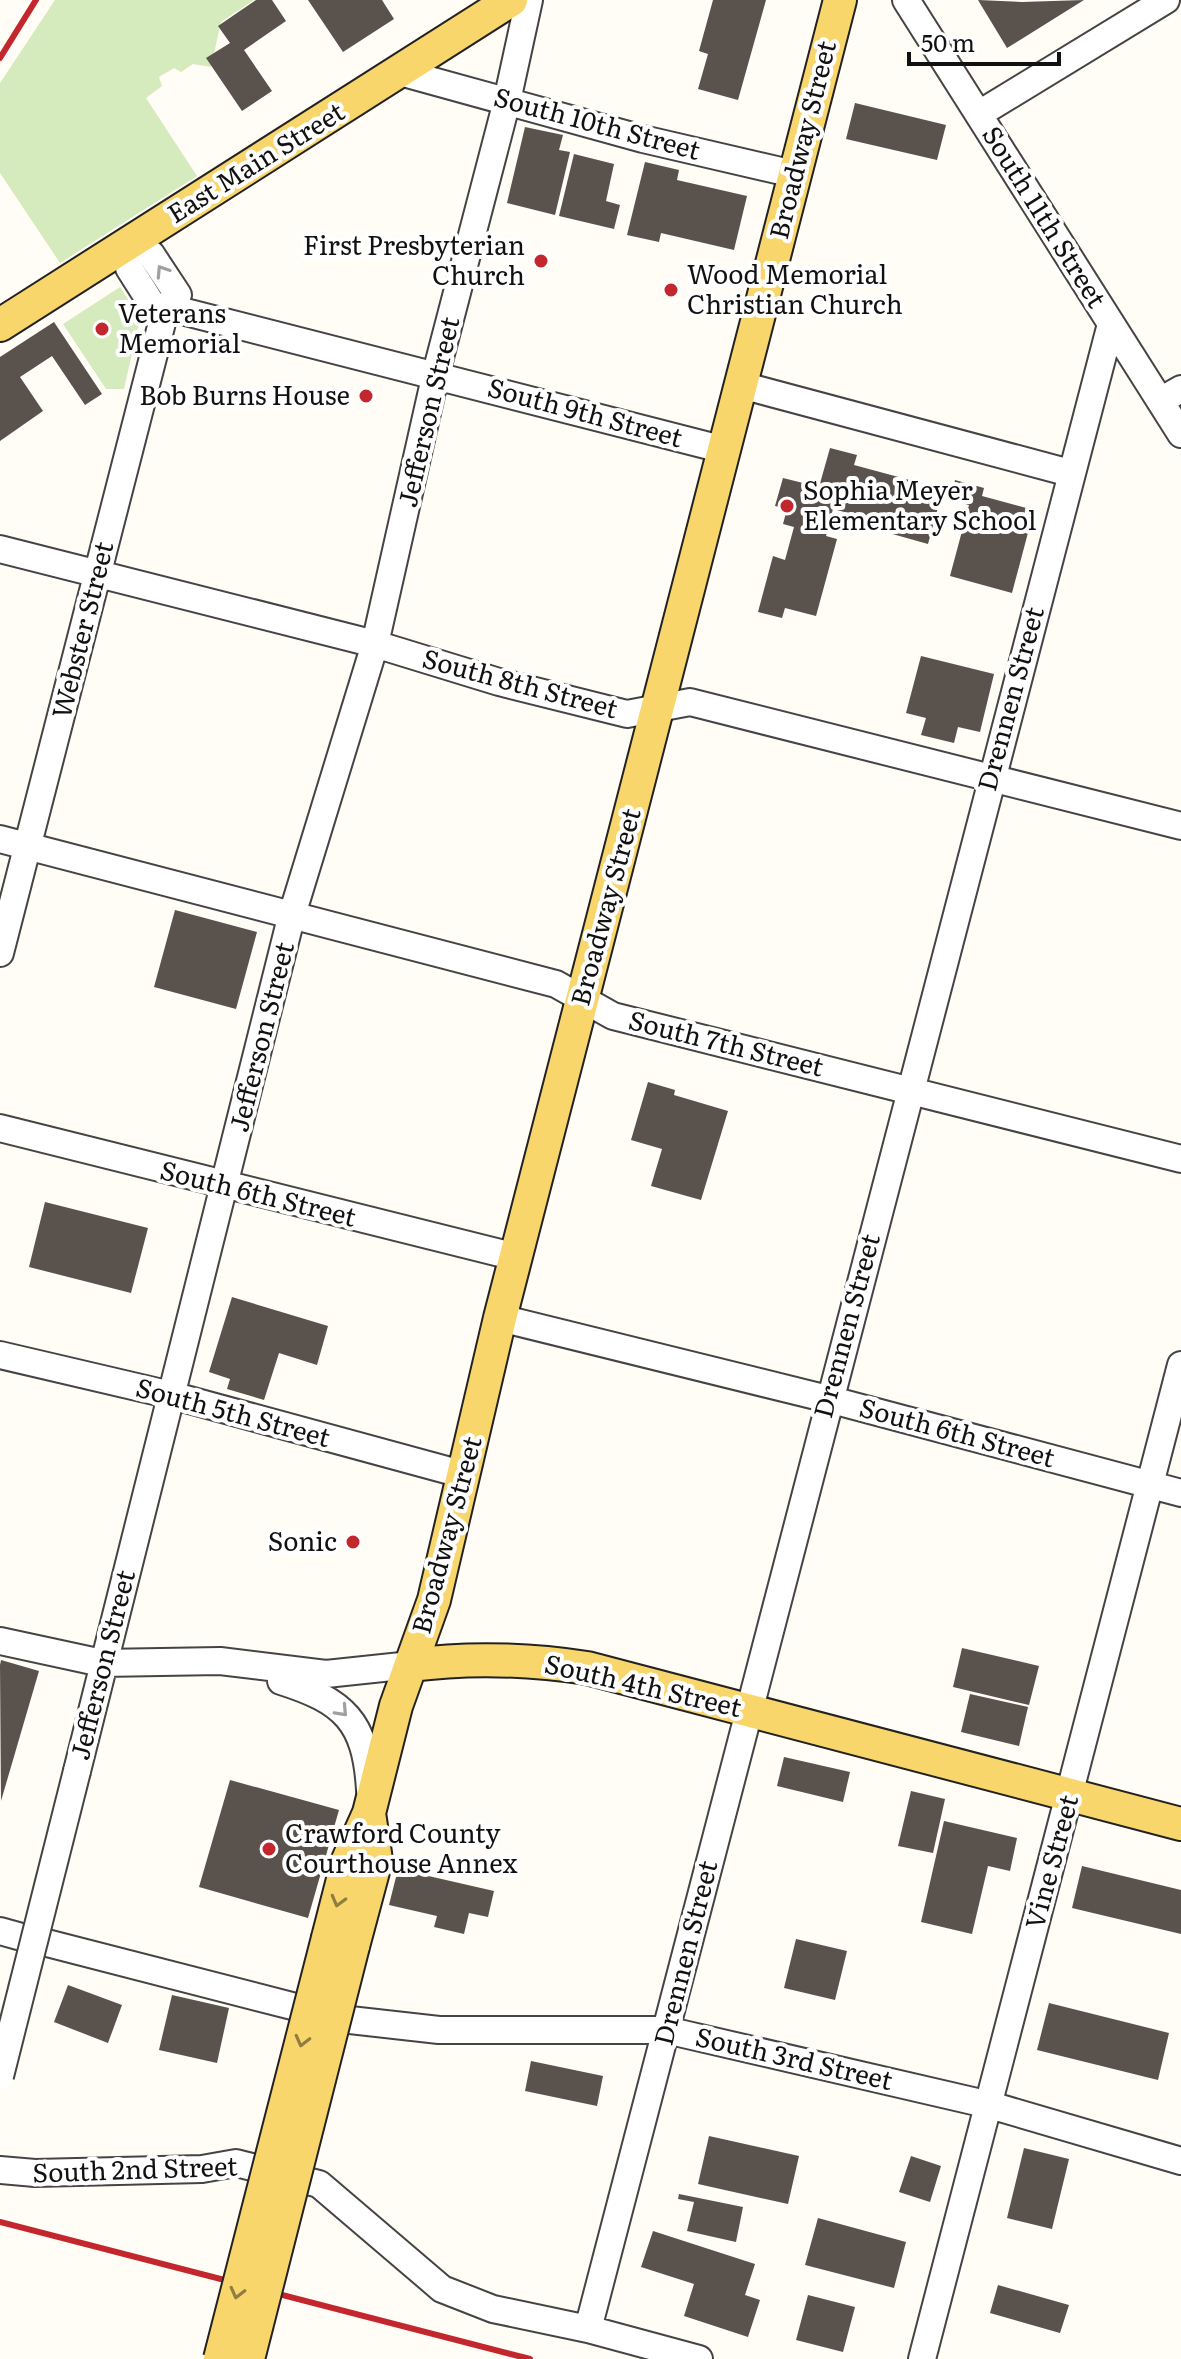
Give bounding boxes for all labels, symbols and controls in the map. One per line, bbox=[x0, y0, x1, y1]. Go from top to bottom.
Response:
scale bar bbox=[909, 16, 1059, 66]
text: 50 m bbox=[921, 24, 975, 59]
street label: Broadway Street bbox=[757, 36, 844, 243]
street label: South 10th Street bbox=[490, 75, 706, 168]
street label: East Main Street bbox=[158, 90, 351, 231]
street label: South 11th Street bbox=[975, 117, 1118, 315]
place label: First Presbyterian Church bbox=[303, 224, 525, 293]
marker: First Presbyterian Church bbox=[532, 252, 550, 270]
place label: Wood Memorial Christian Church bbox=[687, 253, 903, 322]
one-way arrow bbox=[157, 265, 172, 279]
marker: Wood Memorial Christian Church bbox=[662, 281, 680, 299]
place label: Veterans Memorial bbox=[118, 292, 241, 361]
street label: Jefferson Street bbox=[386, 312, 468, 511]
marker: Veterans Memorial bbox=[93, 320, 111, 338]
street label: South 9th Street bbox=[484, 366, 688, 455]
place label: Bob Burns House bbox=[139, 374, 350, 413]
marker: Bob Burns House bbox=[357, 387, 375, 405]
place label: Sophia Meyer Elementary School bbox=[803, 469, 1037, 538]
marker: Sophia Meyer Elementary School bbox=[778, 497, 796, 515]
street label: Webster Street bbox=[40, 536, 122, 722]
street label: Drennen Street bbox=[965, 601, 1052, 795]
street label: South 8th Street bbox=[419, 637, 623, 727]
street label: Broadway Street bbox=[558, 803, 649, 1009]
street label: Jefferson Street bbox=[217, 937, 302, 1135]
street label: South 7th Street bbox=[625, 998, 829, 1085]
street label: South 6th Street bbox=[157, 1148, 361, 1235]
street label: Drennen Street bbox=[801, 1228, 888, 1422]
street label: South 5th Street bbox=[132, 1366, 336, 1455]
street label: South 6th Street bbox=[856, 1386, 1060, 1476]
street label: Broadway Street bbox=[399, 1431, 490, 1637]
place label: Sonic bbox=[268, 1520, 337, 1559]
marker: Sonic bbox=[344, 1533, 362, 1551]
street label: Jefferson Street bbox=[58, 1565, 143, 1763]
street label: South 4th Street bbox=[541, 1642, 746, 1725]
one-way arrow bbox=[333, 1702, 347, 1717]
street label: Vine Street bbox=[1013, 1789, 1086, 1933]
place label: Crawford County Courthouse Annex bbox=[285, 1812, 518, 1881]
marker: Crawford County Courthouse Annex bbox=[260, 1840, 278, 1858]
street label: Drennen Street bbox=[642, 1855, 726, 2049]
one-way arrow bbox=[330, 1894, 347, 1908]
street label: South 3rd Street bbox=[692, 2015, 897, 2098]
one-way arrow bbox=[294, 2033, 311, 2047]
street label: South 2nd Street bbox=[32, 2144, 239, 2191]
one-way arrow bbox=[230, 2285, 247, 2299]

